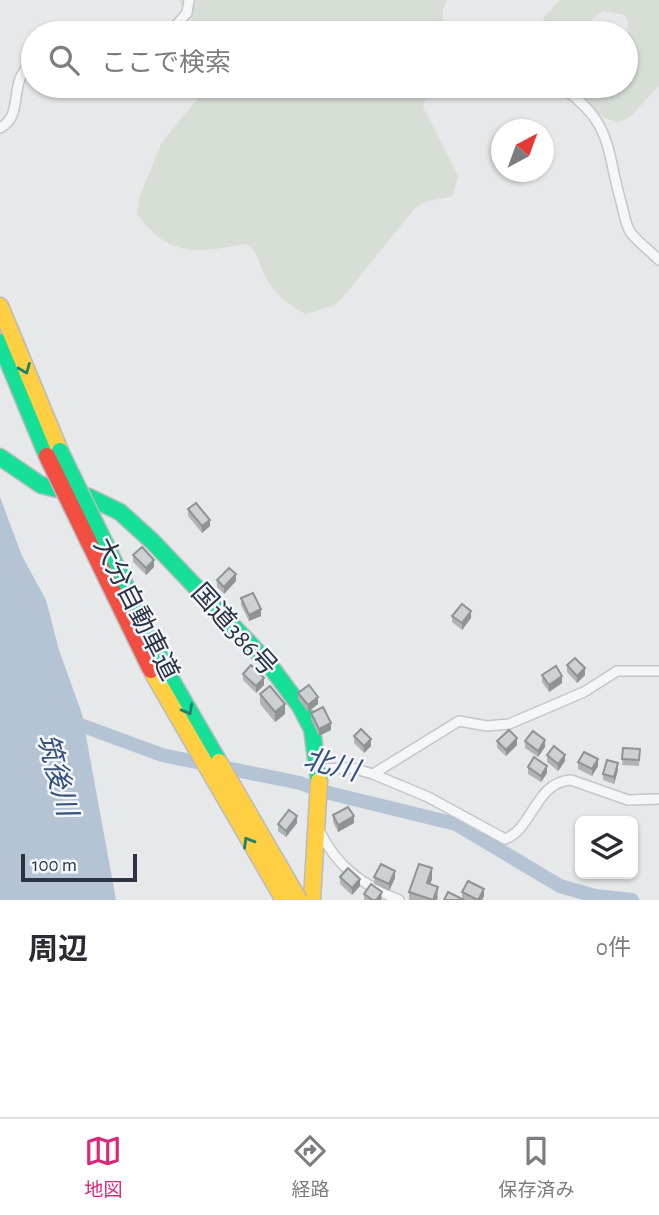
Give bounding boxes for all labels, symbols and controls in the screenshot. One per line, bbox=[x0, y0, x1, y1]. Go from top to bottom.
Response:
search box bbox=[21, 21, 638, 98]
icon: search bbox=[45, 41, 83, 79]
text: ここで検索 bbox=[101, 50, 231, 76]
north arrow bbox=[491, 119, 554, 182]
one-way arrow bbox=[17, 362, 31, 374]
street label: 大分自動車道 bbox=[89, 533, 185, 684]
street label: 国道386号 bbox=[186, 579, 282, 681]
one-way arrow bbox=[179, 703, 193, 715]
water label: 筑後川 bbox=[32, 730, 83, 822]
water label: 北川 bbox=[300, 744, 365, 787]
map controls bbox=[575, 816, 638, 879]
button: layers bbox=[575, 816, 638, 879]
one-way arrow bbox=[243, 837, 256, 849]
scale bar bbox=[21, 851, 136, 883]
text: 100 m bbox=[32, 856, 77, 875]
text: 周辺 bbox=[28, 935, 88, 965]
text: 0件 bbox=[596, 937, 631, 960]
tab: 地図 bbox=[84, 1132, 123, 1202]
tab: 経路 bbox=[291, 1132, 330, 1202]
tab: 保存済み bbox=[498, 1132, 575, 1202]

